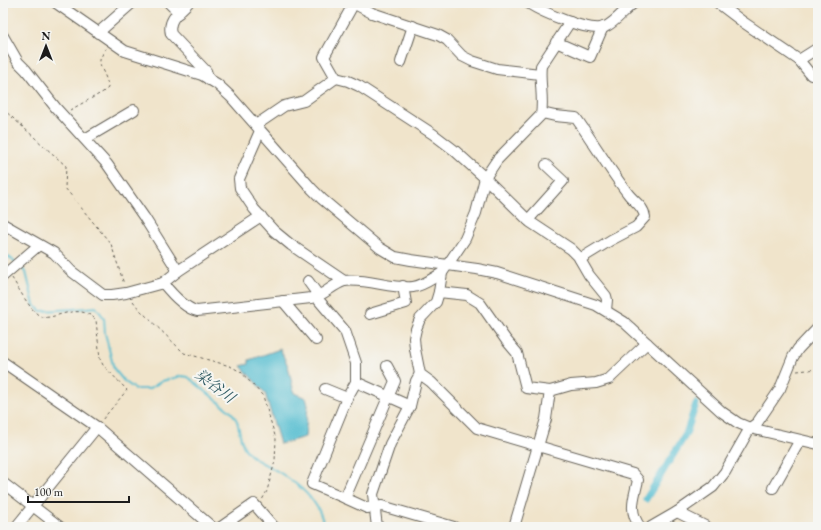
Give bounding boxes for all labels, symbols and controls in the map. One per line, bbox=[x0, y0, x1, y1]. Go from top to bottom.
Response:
north arrow bbox=[26, 26, 66, 66]
text: N bbox=[42, 29, 51, 43]
water label: 染谷川 bbox=[192, 364, 241, 408]
scale bar bbox=[28, 478, 129, 504]
text: 100 m bbox=[34, 484, 64, 500]

